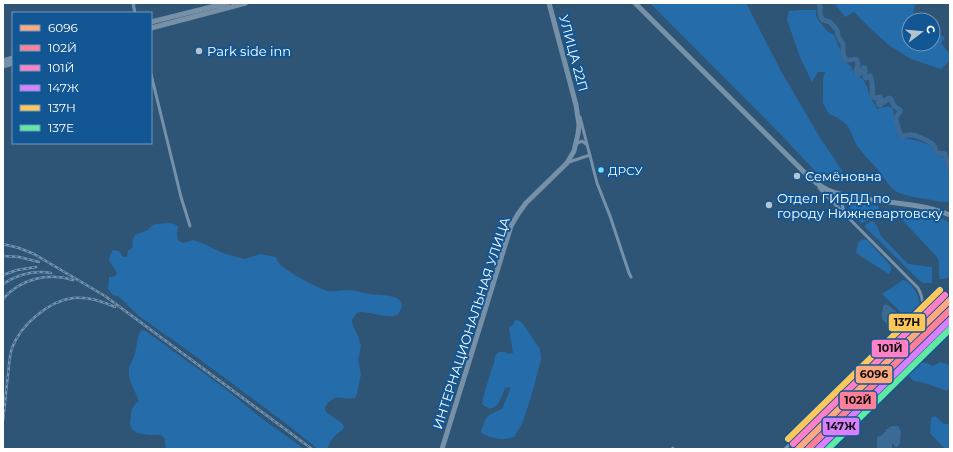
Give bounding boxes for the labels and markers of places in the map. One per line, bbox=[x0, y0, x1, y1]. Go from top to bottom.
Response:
place label: Park side inn bbox=[207, 43, 291, 59]
marker: Park side inn bbox=[194, 46, 204, 56]
place label: ДРСУ bbox=[608, 163, 643, 178]
marker: ДРСУ bbox=[596, 165, 606, 175]
place label: Семёновна bbox=[805, 168, 882, 184]
marker: Семёновна bbox=[792, 171, 802, 181]
place label: Отдел ГИБДД по городу Нижневартовску bbox=[777, 190, 943, 221]
marker: Отдел ГИБДД по городу Нижневартовску bbox=[764, 200, 774, 210]

